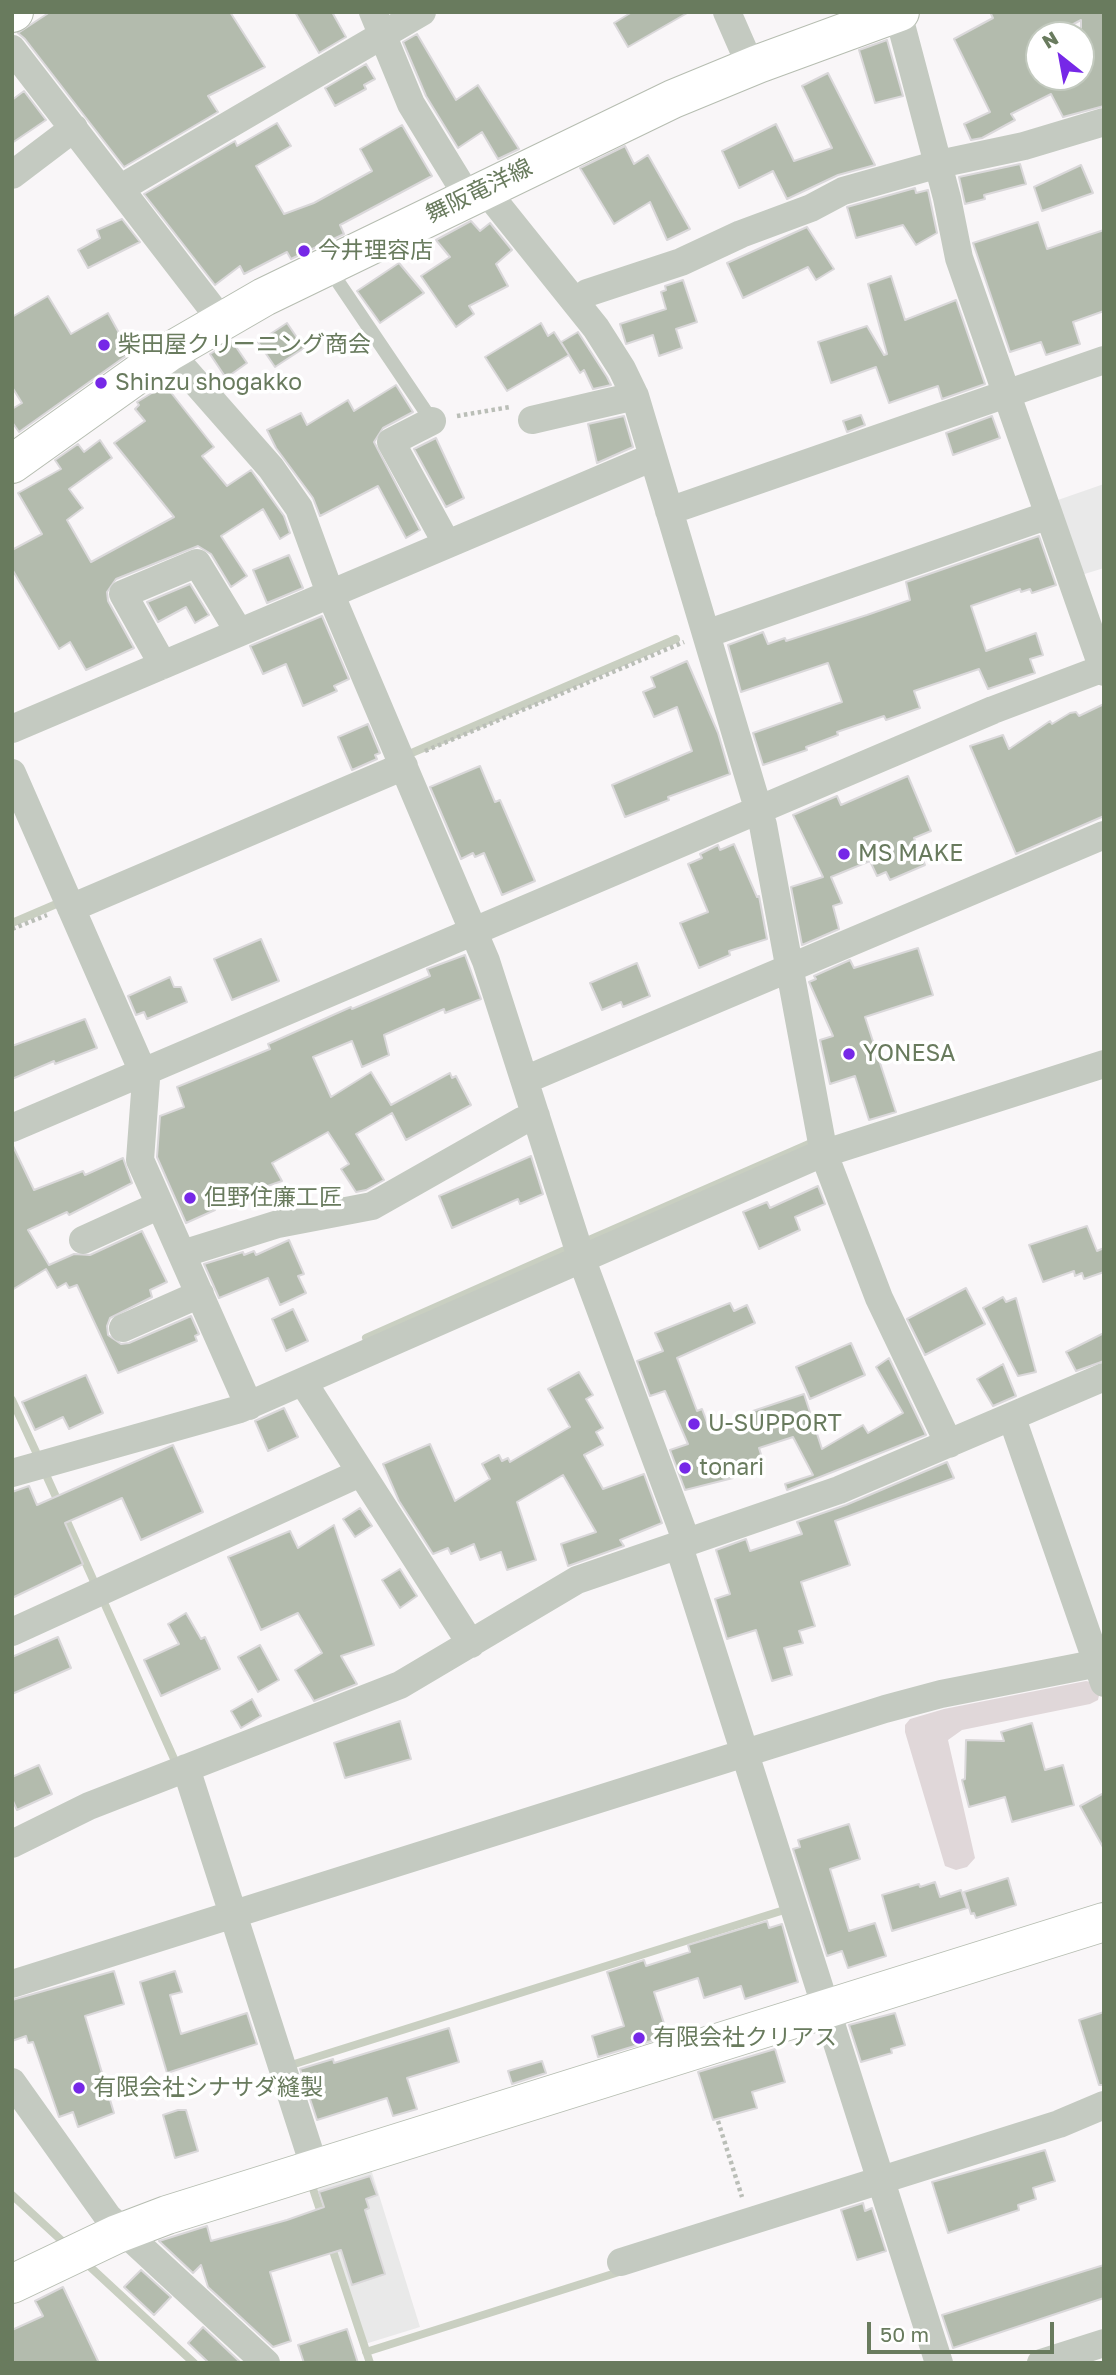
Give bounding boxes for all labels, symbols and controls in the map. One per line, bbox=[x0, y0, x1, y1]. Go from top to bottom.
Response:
north arrow bbox=[1025, 21, 1095, 91]
text: N bbox=[1038, 26, 1062, 53]
street label: 舞阪竜洋線 bbox=[421, 153, 537, 229]
place label: 今井理容店 bbox=[318, 237, 433, 265]
marker: 今井理容店 bbox=[296, 243, 312, 259]
place label: 柴田屋クリーニング商会 bbox=[118, 331, 371, 359]
marker: 柴田屋クリーニング商会 bbox=[96, 337, 112, 353]
place label: Shinzu shogakko bbox=[115, 369, 302, 397]
marker: Shinzu shogakko bbox=[93, 375, 109, 391]
place label: MS MAKE bbox=[858, 840, 963, 868]
marker: MS MAKE bbox=[836, 846, 852, 862]
place label: YONESA bbox=[863, 1040, 955, 1068]
marker: YONESA bbox=[841, 1046, 857, 1062]
place label: 但野住廉工匠 bbox=[204, 1184, 342, 1212]
marker: 但野住廉工匠 bbox=[182, 1190, 198, 1206]
place label: U-SUPPORT bbox=[708, 1410, 842, 1438]
marker: U-SUPPORT bbox=[686, 1416, 702, 1432]
place label: tonari bbox=[699, 1454, 764, 1482]
marker: tonari bbox=[677, 1460, 693, 1476]
place label: 有限会社クリアス bbox=[653, 2024, 837, 2052]
marker: 有限会社クリアス bbox=[631, 2030, 647, 2046]
place label: 有限会社シナサダ縫製 bbox=[93, 2074, 323, 2102]
marker: 有限会社シナサダ縫製 bbox=[71, 2080, 87, 2096]
scale bar bbox=[871, 2308, 1058, 2352]
text: 50 m bbox=[880, 2321, 929, 2347]

